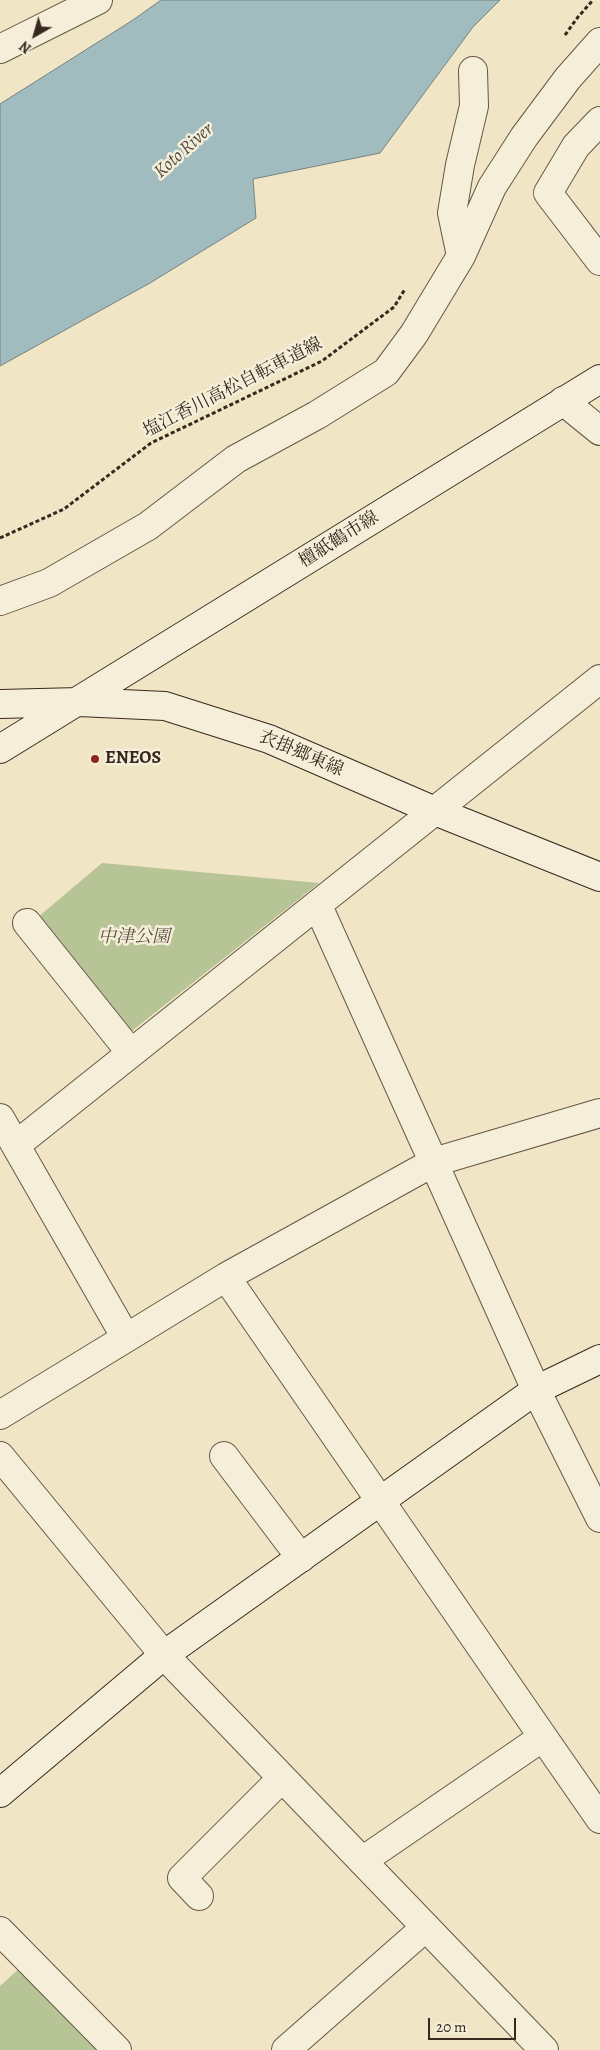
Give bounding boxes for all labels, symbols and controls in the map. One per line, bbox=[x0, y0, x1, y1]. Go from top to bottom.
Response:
north arrow bbox=[10, 10, 60, 60]
text: N bbox=[16, 37, 35, 58]
water label: Koto River bbox=[150, 119, 218, 183]
street label: 塩江香川高松自転車道線 bbox=[140, 333, 326, 443]
street label: 檀紙鶴市線 bbox=[295, 507, 383, 573]
street label: 衣掛郷東線 bbox=[255, 726, 347, 782]
place label: ENEOS bbox=[105, 748, 161, 770]
marker: ENEOS bbox=[89, 753, 101, 765]
park label: 中津公園 bbox=[98, 927, 170, 949]
scale bar bbox=[430, 2008, 518, 2040]
text: 20 m bbox=[436, 2017, 467, 2037]

